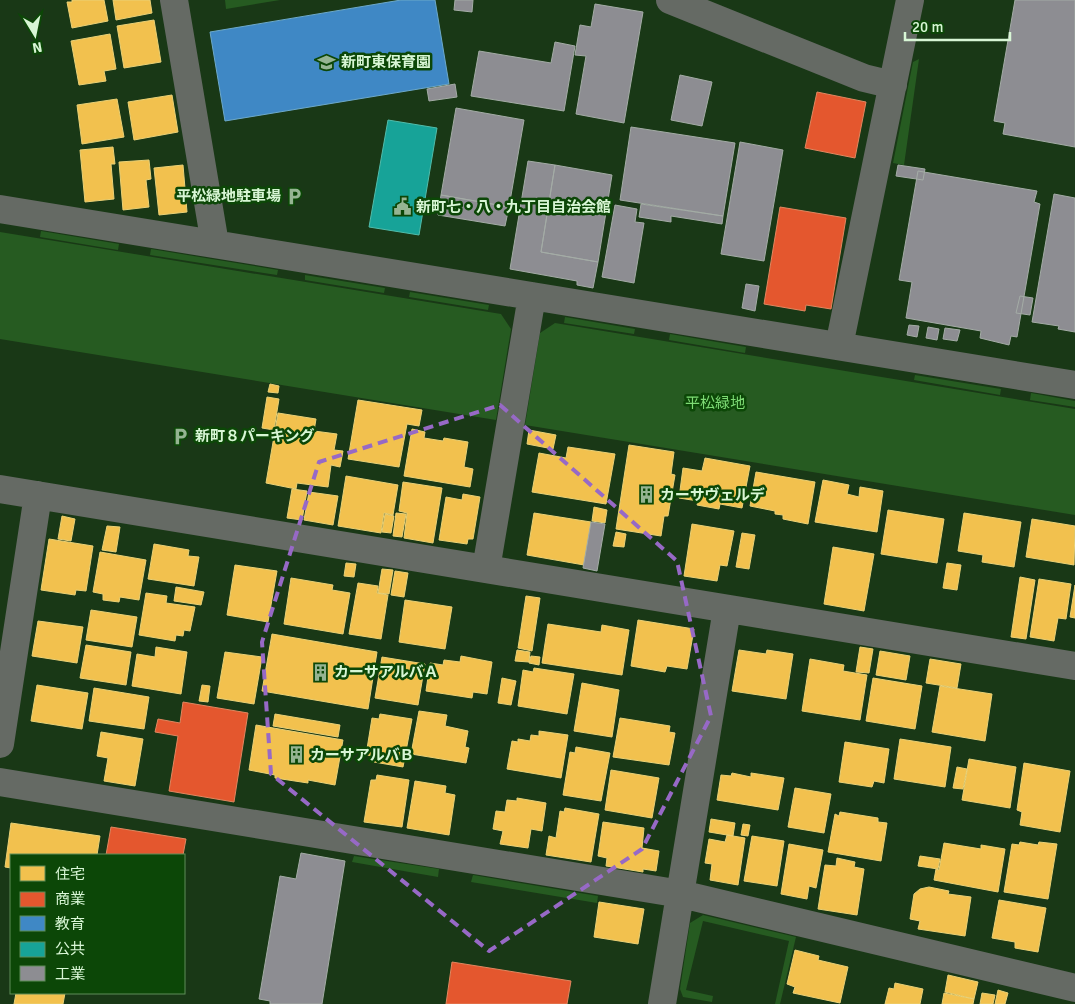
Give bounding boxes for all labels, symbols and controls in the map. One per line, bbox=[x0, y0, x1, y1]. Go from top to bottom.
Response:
north arrow bbox=[10, 10, 60, 60]
scale bar bbox=[905, 10, 1010, 42]
text: 20 m bbox=[912, 18, 943, 36]
text: N bbox=[31, 38, 43, 57]
school or university icon: 新町東保育園 bbox=[317, 52, 337, 72]
place label: 新町東保育園 bbox=[341, 53, 431, 71]
parking icon: 平松緑地駐車場 bbox=[285, 186, 305, 206]
place label: 平松緑地駐車場 bbox=[176, 187, 281, 205]
public building icon: 新町七・八・九丁目自治会館 bbox=[392, 197, 412, 217]
place label: 新町七・八・九丁目自治会館 bbox=[416, 198, 611, 216]
park label: 平松緑地 bbox=[685, 394, 745, 412]
parking icon: 新町８パーキング bbox=[171, 426, 191, 446]
place label: 新町８パーキング bbox=[195, 427, 315, 445]
building icon: カーサヴェルデ bbox=[636, 485, 656, 505]
place label: カーサヴェルデ bbox=[660, 486, 765, 504]
building icon: カーサアルバＡ bbox=[310, 662, 330, 682]
place label: カーサアルバＡ bbox=[334, 663, 439, 681]
building icon: カーサアルバＢ bbox=[286, 745, 306, 765]
place label: カーサアルバＢ bbox=[310, 746, 415, 764]
legend bbox=[10, 854, 185, 994]
text: 住宅 bbox=[55, 865, 85, 883]
text: 商業 bbox=[55, 890, 85, 908]
text: 教育 bbox=[55, 915, 85, 933]
text: 公共 bbox=[55, 940, 85, 958]
text: 工業 bbox=[55, 965, 85, 983]

